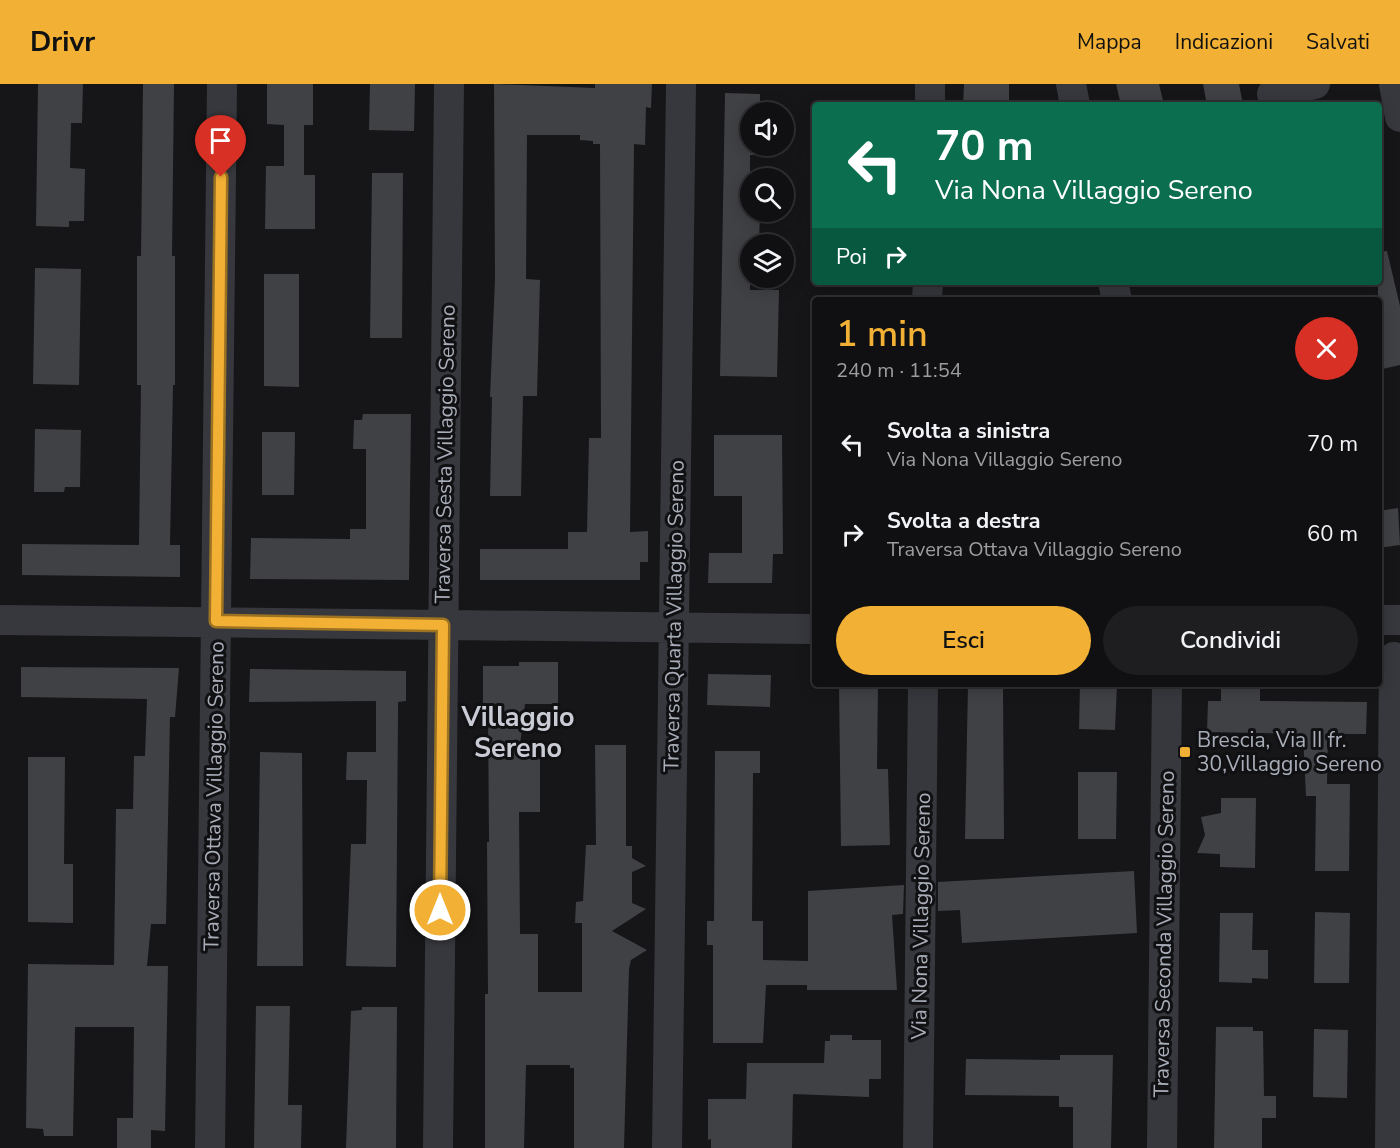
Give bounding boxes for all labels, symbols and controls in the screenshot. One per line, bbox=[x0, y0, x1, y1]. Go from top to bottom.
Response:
text: Drivr bbox=[30, 23, 95, 61]
text: Mappa bbox=[1077, 28, 1142, 56]
text: Indicazioni bbox=[1175, 28, 1273, 56]
text: Salvati bbox=[1306, 28, 1370, 56]
map controls bbox=[740, 102, 794, 288]
button: sound bbox=[740, 102, 794, 156]
pin bbox=[195, 115, 246, 177]
text: 70 m bbox=[935, 118, 1034, 175]
icon: arrive bbox=[204, 124, 237, 157]
icon: left bbox=[836, 126, 914, 204]
button: search bbox=[740, 168, 794, 222]
text: Via Nona Villaggio Sereno bbox=[935, 172, 1253, 209]
button: layers bbox=[740, 234, 794, 288]
icon: right bbox=[879, 240, 912, 273]
text: Poi bbox=[836, 242, 867, 272]
street label: Traversa Sesta Villaggio Sereno bbox=[428, 304, 462, 604]
text: 1 min bbox=[836, 310, 928, 359]
button: close bbox=[1295, 317, 1358, 380]
text: 240 m · 11:54 bbox=[836, 357, 962, 384]
text: Svolta a sinistra bbox=[887, 416, 1050, 446]
icon: left bbox=[836, 428, 869, 461]
text: 70 m bbox=[1307, 429, 1358, 459]
text: Via Nona Villaggio Sereno bbox=[887, 446, 1122, 473]
street label: Traversa Quarta Villaggio Sereno bbox=[657, 460, 691, 772]
text: Svolta a destra bbox=[887, 506, 1041, 536]
icon: right bbox=[836, 518, 869, 551]
text: 60 m bbox=[1307, 519, 1358, 549]
text: Traversa Ottava Villaggio Sereno bbox=[887, 536, 1182, 563]
button: Esci bbox=[836, 606, 1091, 675]
button: Condividi bbox=[1103, 606, 1358, 675]
street label: Traversa Ottava Villaggio Sereno bbox=[197, 641, 231, 951]
district label: Villaggio Sereno bbox=[460, 699, 575, 767]
place label: Brescia, Via II fr. 30,Villaggio Sereno bbox=[1197, 726, 1382, 778]
marker: Brescia, Via II fr. 30,Villaggio Sereno bbox=[1178, 745, 1192, 759]
street label: Traversa Seconda Villaggio Sereno bbox=[1147, 770, 1181, 1098]
street label: Via Nona Villaggio Sereno bbox=[905, 792, 937, 1041]
position arrow bbox=[408, 878, 472, 942]

